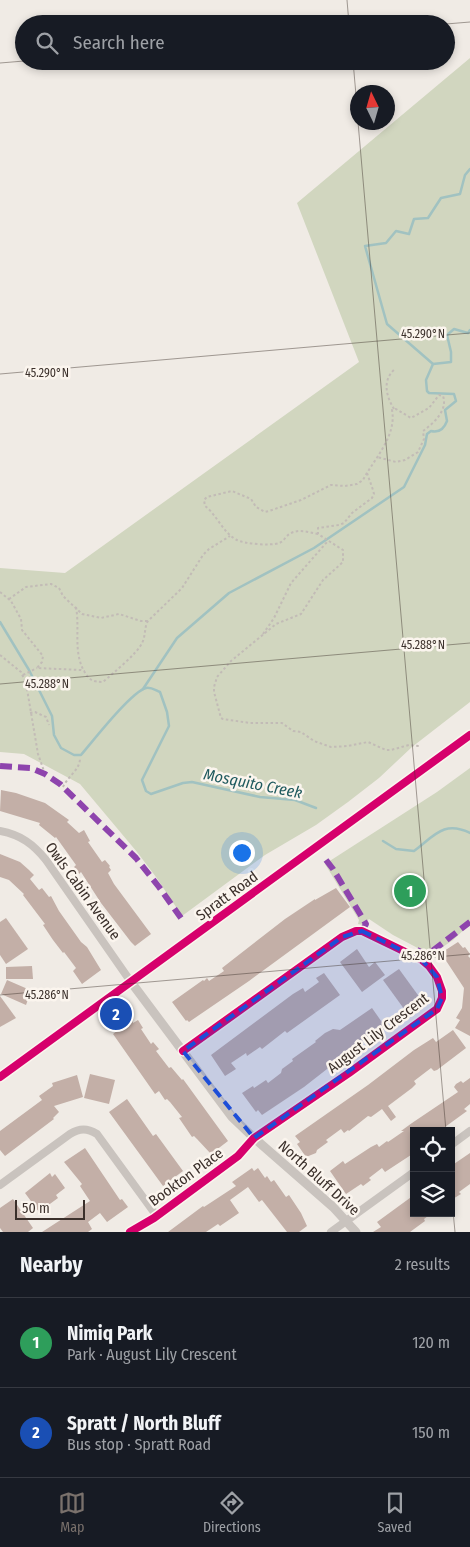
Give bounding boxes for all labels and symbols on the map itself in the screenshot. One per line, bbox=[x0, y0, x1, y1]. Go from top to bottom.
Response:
north arrow bbox=[350, 85, 395, 130]
text: 45.290°N bbox=[401, 327, 445, 341]
text: 45.290°N bbox=[25, 366, 69, 380]
text: 45.288°N bbox=[401, 638, 445, 652]
text: 45.288°N bbox=[25, 677, 69, 691]
water label: Mosquito Creek bbox=[202, 765, 304, 802]
street label: Owls Cabin Avenue bbox=[42, 839, 124, 943]
your location bbox=[229, 840, 255, 866]
street label: Spratt Road bbox=[193, 868, 261, 924]
pin: 1 bbox=[394, 872, 426, 910]
text: 45.286°N bbox=[401, 949, 445, 963]
text: 45.286°N bbox=[25, 988, 69, 1002]
street label: August Lily Crescent bbox=[324, 989, 432, 1077]
pin: 2 bbox=[100, 995, 132, 1033]
street label: North Bluff Drive bbox=[275, 1137, 363, 1219]
street label: Bookton Place bbox=[145, 1144, 227, 1210]
scale bar bbox=[15, 1197, 85, 1220]

